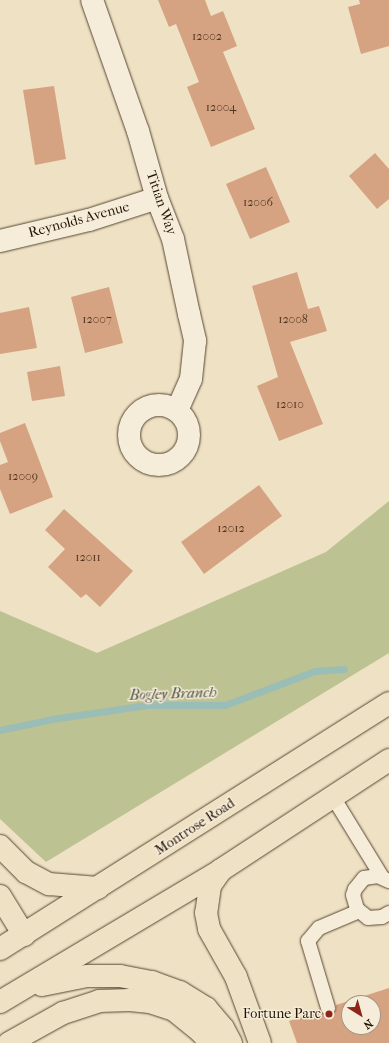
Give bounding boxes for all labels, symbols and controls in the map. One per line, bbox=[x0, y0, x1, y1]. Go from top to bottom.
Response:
house number: 12002 bbox=[192, 30, 222, 44]
house number: 12004 bbox=[206, 101, 236, 115]
street label: Titian Way bbox=[142, 169, 180, 237]
house number: 12006 bbox=[243, 196, 273, 210]
street label: Reynolds Avenue bbox=[27, 198, 131, 242]
house number: 12007 bbox=[82, 313, 112, 327]
house number: 12008 bbox=[278, 313, 308, 327]
house number: 12010 bbox=[276, 398, 304, 412]
house number: 12009 bbox=[8, 470, 38, 484]
house number: 12012 bbox=[217, 522, 245, 536]
house number: 12011 bbox=[75, 551, 101, 565]
water label: Bogley Branch bbox=[129, 683, 217, 705]
street label: Montrose Road bbox=[152, 795, 238, 859]
north arrow bbox=[341, 995, 381, 1035]
place label: Fortune Parc bbox=[243, 1006, 321, 1022]
marker: Fortune Parc bbox=[324, 1009, 334, 1019]
text: N bbox=[361, 1016, 375, 1032]

